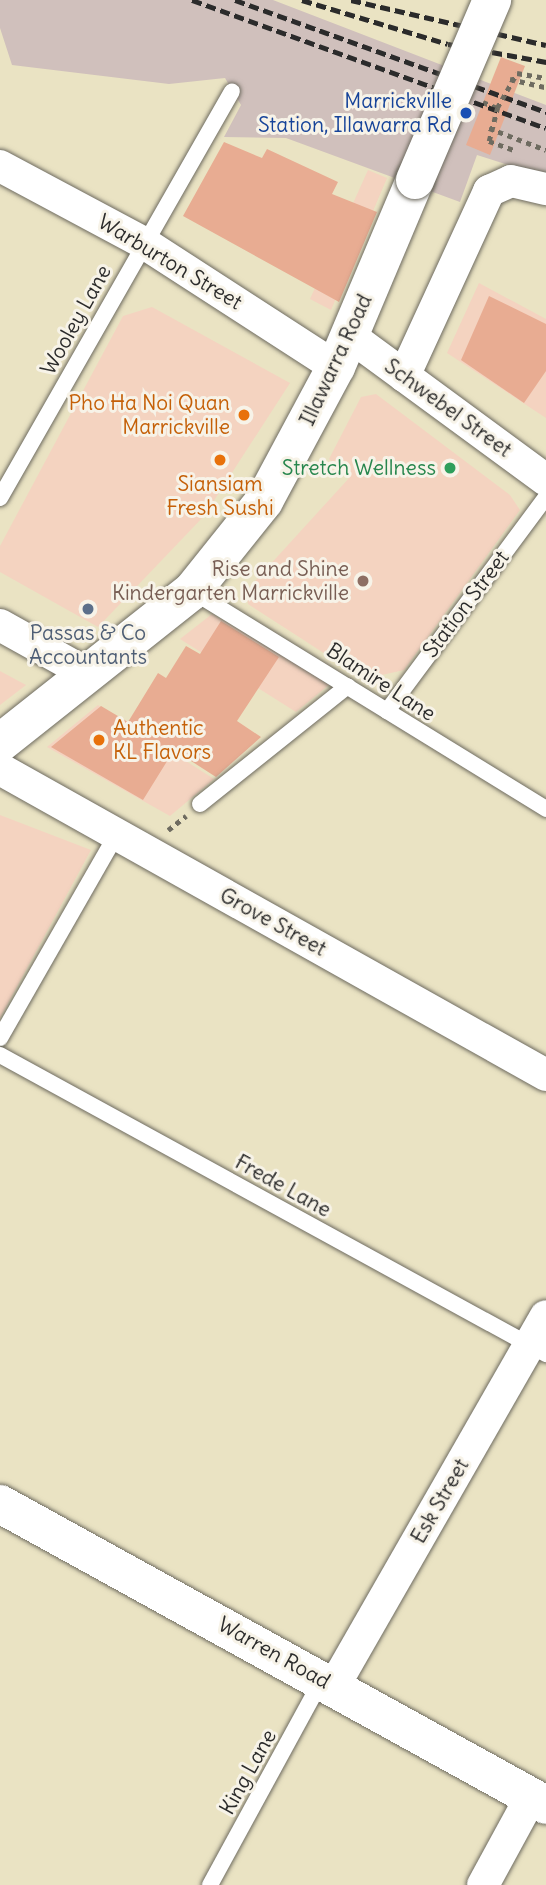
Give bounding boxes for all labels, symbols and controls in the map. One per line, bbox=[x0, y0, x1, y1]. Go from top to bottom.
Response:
place label: Marrickville Station, Illawarra Rd bbox=[258, 88, 452, 138]
marker: Marrickville Station, Illawarra Rd bbox=[458, 105, 474, 121]
street label: Warburton Street bbox=[93, 209, 247, 315]
street label: Wooley Lane bbox=[35, 261, 117, 379]
street label: Illawarra Road bbox=[295, 290, 377, 430]
street label: Schwebel Street bbox=[380, 353, 516, 463]
place label: Pho Ha Noi Quan Marrickville bbox=[68, 390, 230, 440]
marker: Pho Ha Noi Quan Marrickville bbox=[236, 407, 252, 423]
marker: Siansiam Fresh Sushi bbox=[212, 452, 228, 468]
place label: Stretch Wellness bbox=[282, 455, 436, 481]
marker: Stretch Wellness bbox=[442, 460, 458, 476]
place label: Siansiam Fresh Sushi bbox=[166, 471, 274, 521]
street label: Station Street bbox=[418, 546, 514, 662]
place label: Rise and Shine Kindergarten Marrickville bbox=[112, 556, 349, 606]
marker: Rise and Shine Kindergarten Marrickville bbox=[355, 573, 371, 589]
marker: Passas & Co Accountants bbox=[80, 601, 96, 617]
place label: Passas & Co Accountants bbox=[29, 620, 147, 670]
street label: Blamire Lane bbox=[322, 638, 440, 726]
place label: Authentic KL Flavors bbox=[113, 715, 211, 765]
marker: Authentic KL Flavors bbox=[91, 732, 107, 748]
street label: Grove Street bbox=[215, 882, 331, 962]
street label: Frede Lane bbox=[231, 1149, 335, 1223]
street label: Esk Street bbox=[406, 1454, 474, 1548]
street label: Warren Road bbox=[213, 1612, 335, 1694]
street label: King Lane bbox=[214, 1725, 282, 1819]

